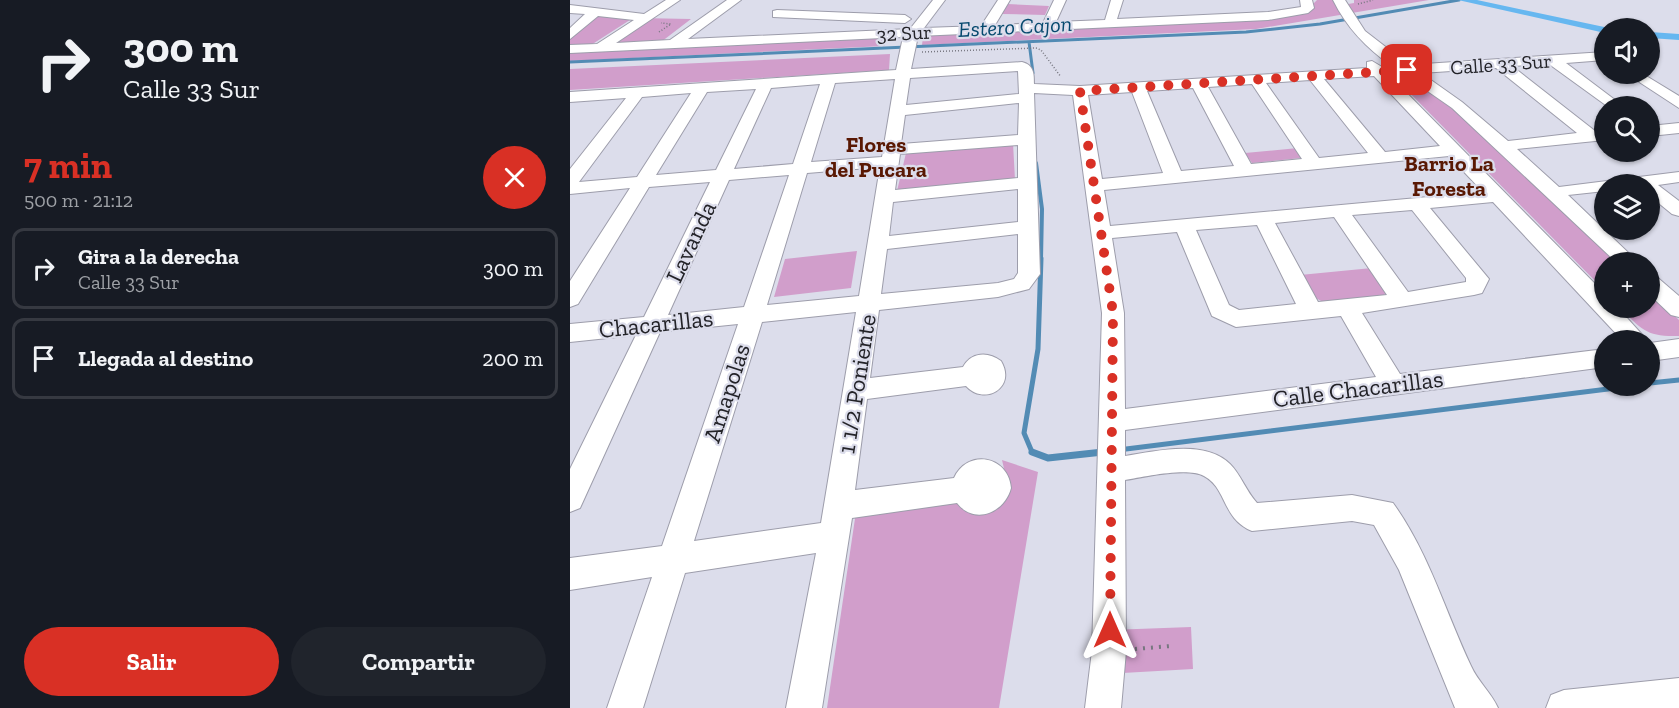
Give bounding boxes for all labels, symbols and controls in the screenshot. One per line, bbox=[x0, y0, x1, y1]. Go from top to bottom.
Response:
water label: Estero Cajon bbox=[957, 10, 1073, 43]
map controls bbox=[1594, 18, 1660, 396]
button: sound bbox=[1594, 18, 1660, 84]
street label: 32 Sur bbox=[876, 20, 932, 46]
text: 300 m bbox=[123, 22, 238, 73]
icon: right bbox=[24, 24, 102, 102]
pin bbox=[1381, 44, 1432, 95]
street label: Calle 33 Sur bbox=[1450, 48, 1552, 80]
icon: arrive bbox=[1390, 53, 1423, 86]
text: Calle 33 Sur bbox=[123, 73, 260, 105]
button: search bbox=[1594, 96, 1660, 162]
district label: Flores del Pucara bbox=[825, 131, 927, 183]
text: 7 min bbox=[24, 144, 112, 187]
button: close bbox=[483, 146, 546, 209]
district label: Barrio La Foresta bbox=[1404, 150, 1494, 202]
button: layers bbox=[1594, 174, 1660, 240]
text: 500 m · 21:12 bbox=[24, 188, 133, 212]
street label: Lavanda bbox=[659, 196, 722, 287]
text: Gira a la derecha bbox=[78, 243, 239, 270]
icon: right bbox=[27, 252, 60, 285]
button: + bbox=[1594, 252, 1660, 318]
text: 300 m bbox=[483, 255, 543, 282]
text: Calle 33 Sur bbox=[78, 270, 180, 294]
street label: Chacarillas bbox=[597, 303, 715, 344]
street label: 1 1/2 Poniente bbox=[831, 312, 882, 456]
button: − bbox=[1594, 330, 1660, 396]
street label: Amapolas bbox=[697, 340, 756, 446]
icon: arrive bbox=[27, 342, 60, 375]
text: Llegada al destino bbox=[78, 345, 253, 372]
text: 200 m bbox=[482, 345, 543, 372]
street label: Calle Chacarillas bbox=[1271, 364, 1445, 413]
position arrow bbox=[1078, 598, 1142, 662]
button: Salir bbox=[24, 627, 279, 696]
button: Compartir bbox=[291, 627, 546, 696]

